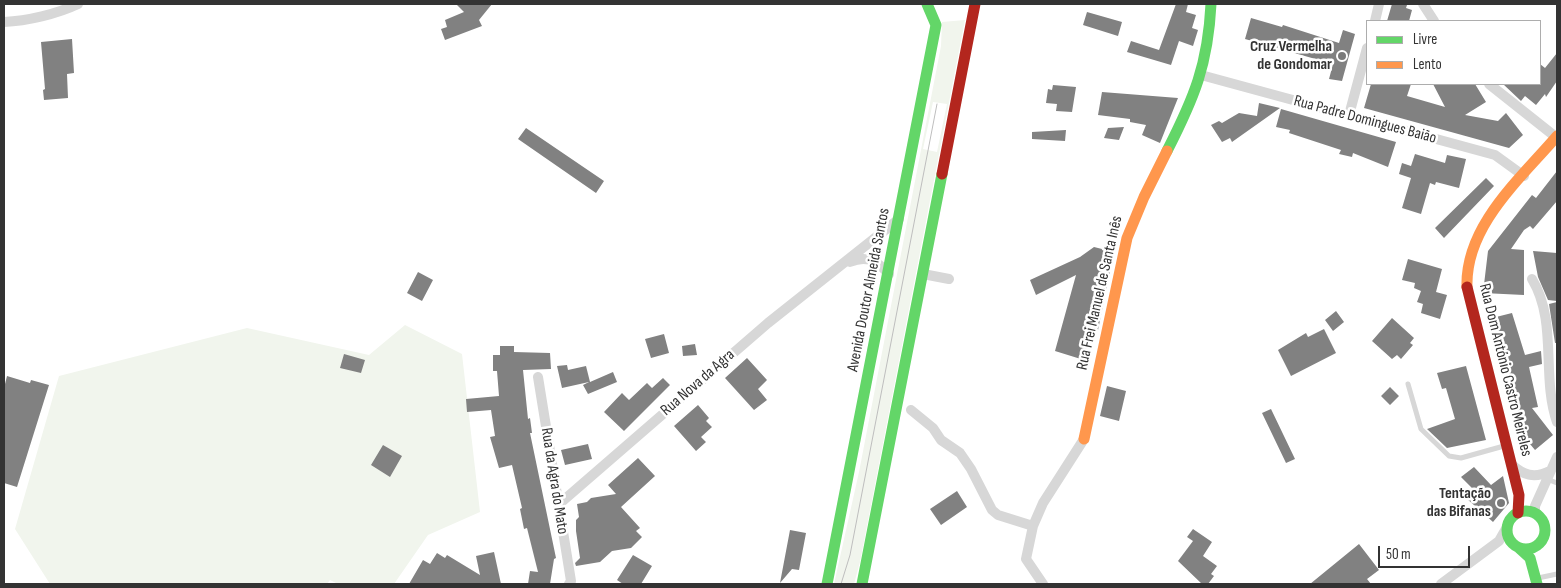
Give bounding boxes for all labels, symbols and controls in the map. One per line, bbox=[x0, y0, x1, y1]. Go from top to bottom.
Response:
legend bbox=[1366, 20, 1541, 85]
text: Livre bbox=[1413, 30, 1437, 49]
place label: Cruz Vermelha de Gondomar bbox=[1250, 37, 1332, 75]
marker: Cruz Vermelha de Gondomar bbox=[1336, 50, 1348, 62]
text: Lento bbox=[1413, 55, 1442, 74]
street label: Rua Padre Domingues Baião bbox=[1292, 92, 1438, 148]
street label: Avenida Doutor Almeida Santos bbox=[844, 207, 894, 373]
street label: Rua Frei Manuel de Santa Inês bbox=[1073, 214, 1127, 372]
street label: Rua Dom António Castro Meireles bbox=[1474, 282, 1536, 458]
street label: Rua Nova da Agra bbox=[657, 346, 739, 420]
street label: Rua da Agra do Mato bbox=[536, 426, 572, 536]
place label: Tentação das Bifanas bbox=[1427, 484, 1491, 522]
marker: Tentação das Bifanas bbox=[1495, 497, 1507, 509]
scale bar bbox=[1381, 536, 1474, 568]
text: 50 m bbox=[1386, 545, 1411, 564]

